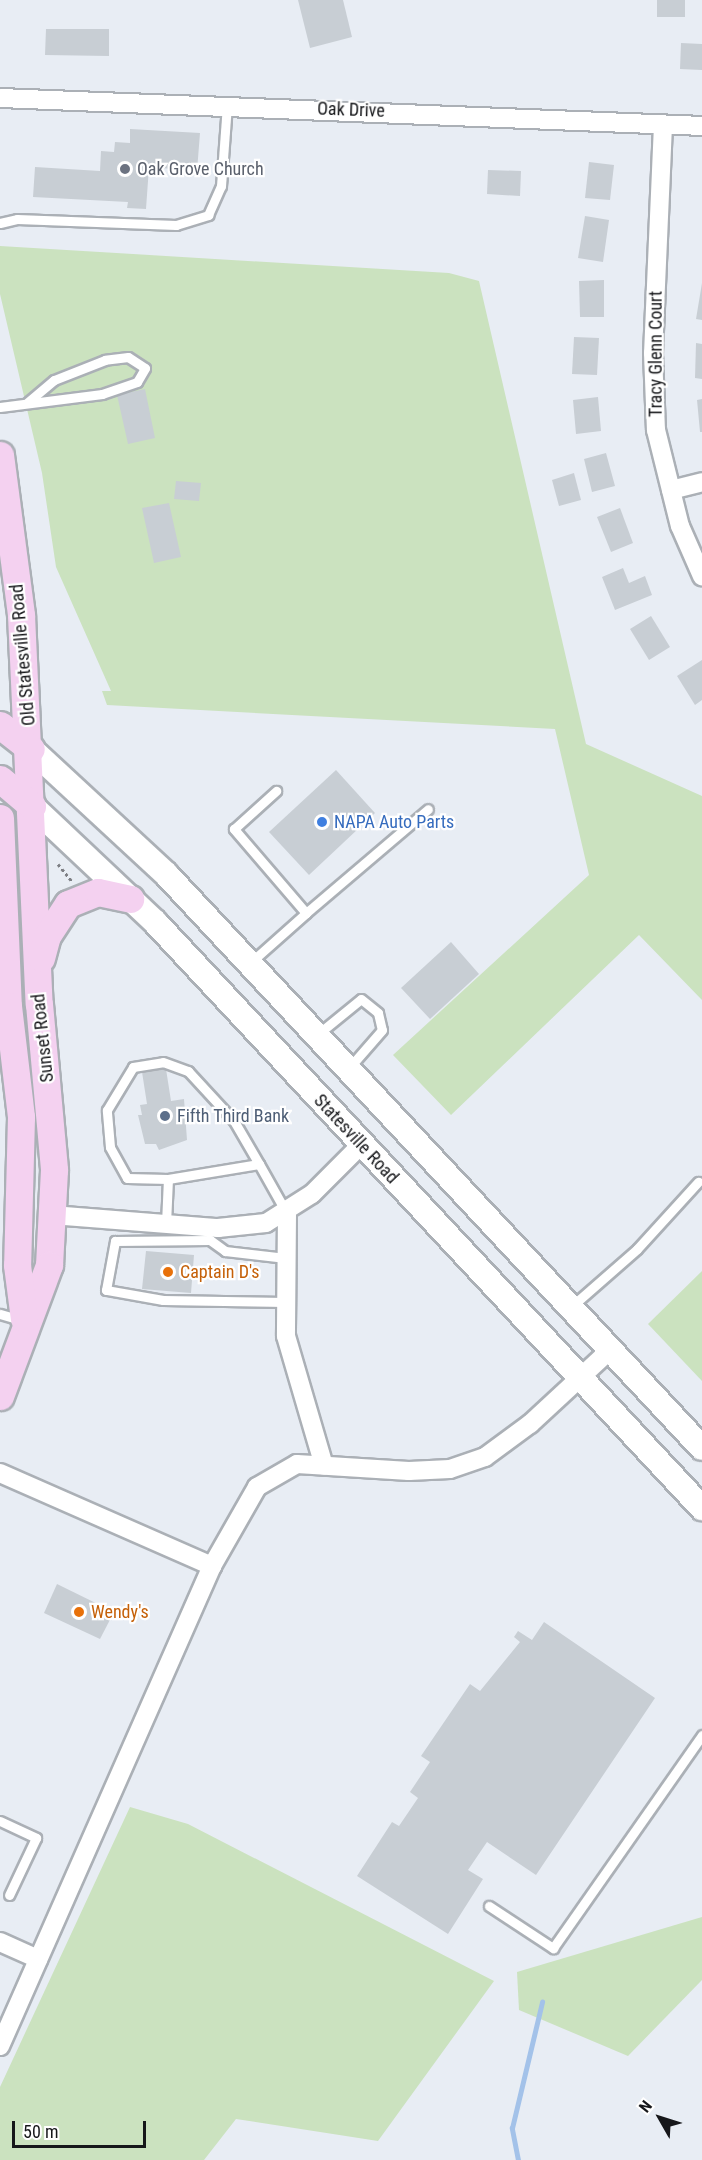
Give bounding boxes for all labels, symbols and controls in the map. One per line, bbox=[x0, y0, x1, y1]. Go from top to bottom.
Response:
street label: Oak Drive bbox=[317, 98, 385, 122]
place label: Oak Grove Church bbox=[137, 158, 264, 180]
marker: Oak Grove Church bbox=[118, 162, 132, 176]
street label: Tracy Glenn Court bbox=[645, 291, 667, 417]
street label: Old Statesville Road bbox=[6, 583, 40, 727]
place label: NAPA Auto Parts bbox=[334, 811, 454, 833]
marker: NAPA Auto Parts bbox=[315, 815, 329, 829]
street label: Sunset Road bbox=[28, 993, 58, 1083]
street label: Statesville Road bbox=[309, 1090, 403, 1188]
place label: Fifth Third Bank bbox=[177, 1105, 289, 1127]
marker: Fifth Third Bank bbox=[158, 1109, 172, 1123]
place label: Captain D's bbox=[180, 1261, 260, 1283]
marker: Captain D's bbox=[161, 1265, 175, 1279]
place label: Wendy's bbox=[91, 1601, 149, 1623]
marker: Wendy's bbox=[72, 1605, 86, 1619]
north arrow bbox=[630, 2088, 690, 2148]
text: N bbox=[635, 2097, 656, 2116]
scale bar bbox=[15, 2109, 148, 2147]
text: 50 m bbox=[23, 2121, 58, 2142]

